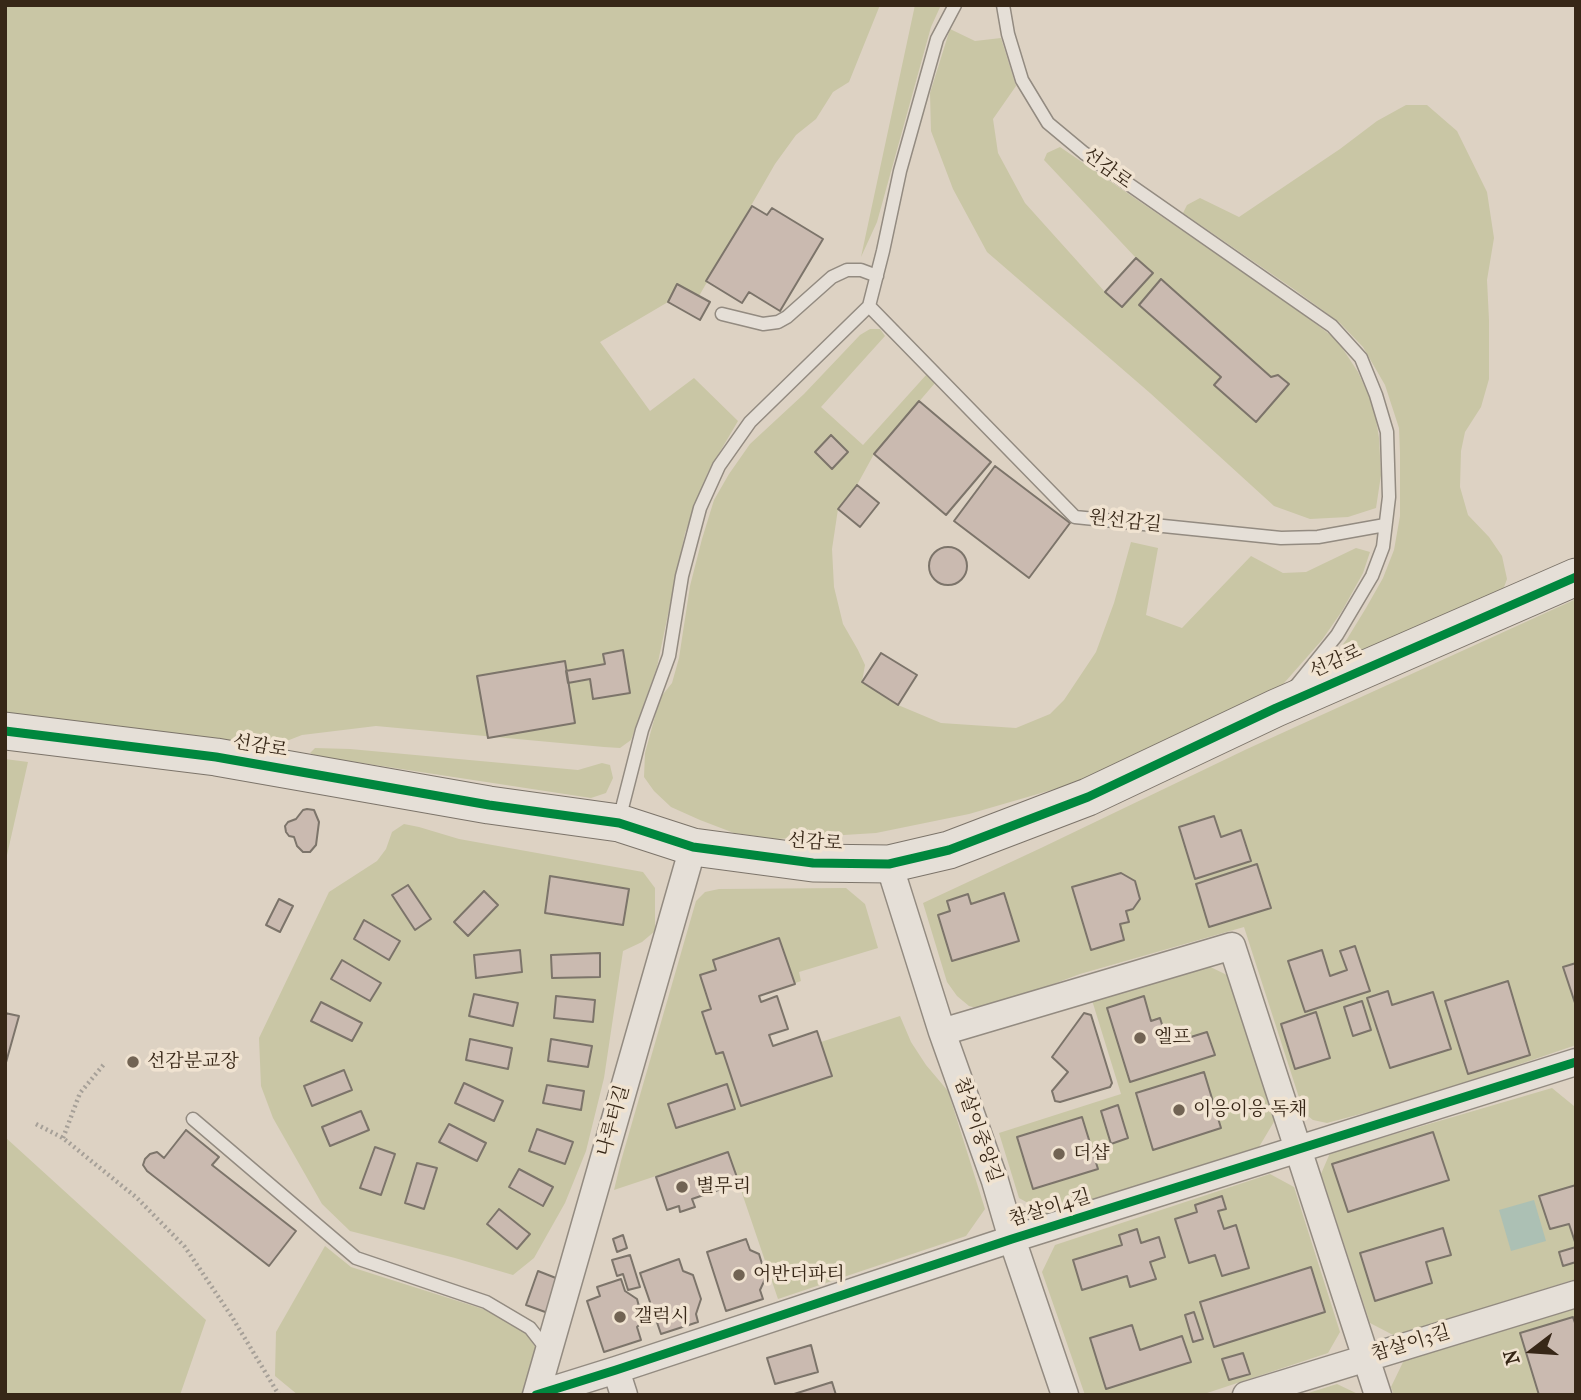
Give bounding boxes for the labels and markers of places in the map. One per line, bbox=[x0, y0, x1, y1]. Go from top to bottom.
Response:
place label: 엘프 bbox=[1154, 1027, 1191, 1049]
marker: 엘프 bbox=[1132, 1030, 1148, 1046]
place label: 선감분교장 bbox=[147, 1051, 239, 1073]
marker: 선감분교장 bbox=[125, 1054, 141, 1070]
place label: 이응이응 독채 bbox=[1193, 1099, 1307, 1121]
marker: 이응이응 독채 bbox=[1171, 1102, 1187, 1118]
place label: 더샵 bbox=[1073, 1143, 1110, 1165]
marker: 더샵 bbox=[1051, 1146, 1067, 1162]
place label: 별무리 bbox=[696, 1176, 751, 1198]
marker: 별무리 bbox=[674, 1179, 690, 1195]
place label: 어반더파티 bbox=[753, 1264, 845, 1286]
marker: 어반더파티 bbox=[731, 1267, 747, 1283]
place label: 갤럭시 bbox=[634, 1306, 689, 1328]
marker: 갤럭시 bbox=[612, 1309, 628, 1325]

